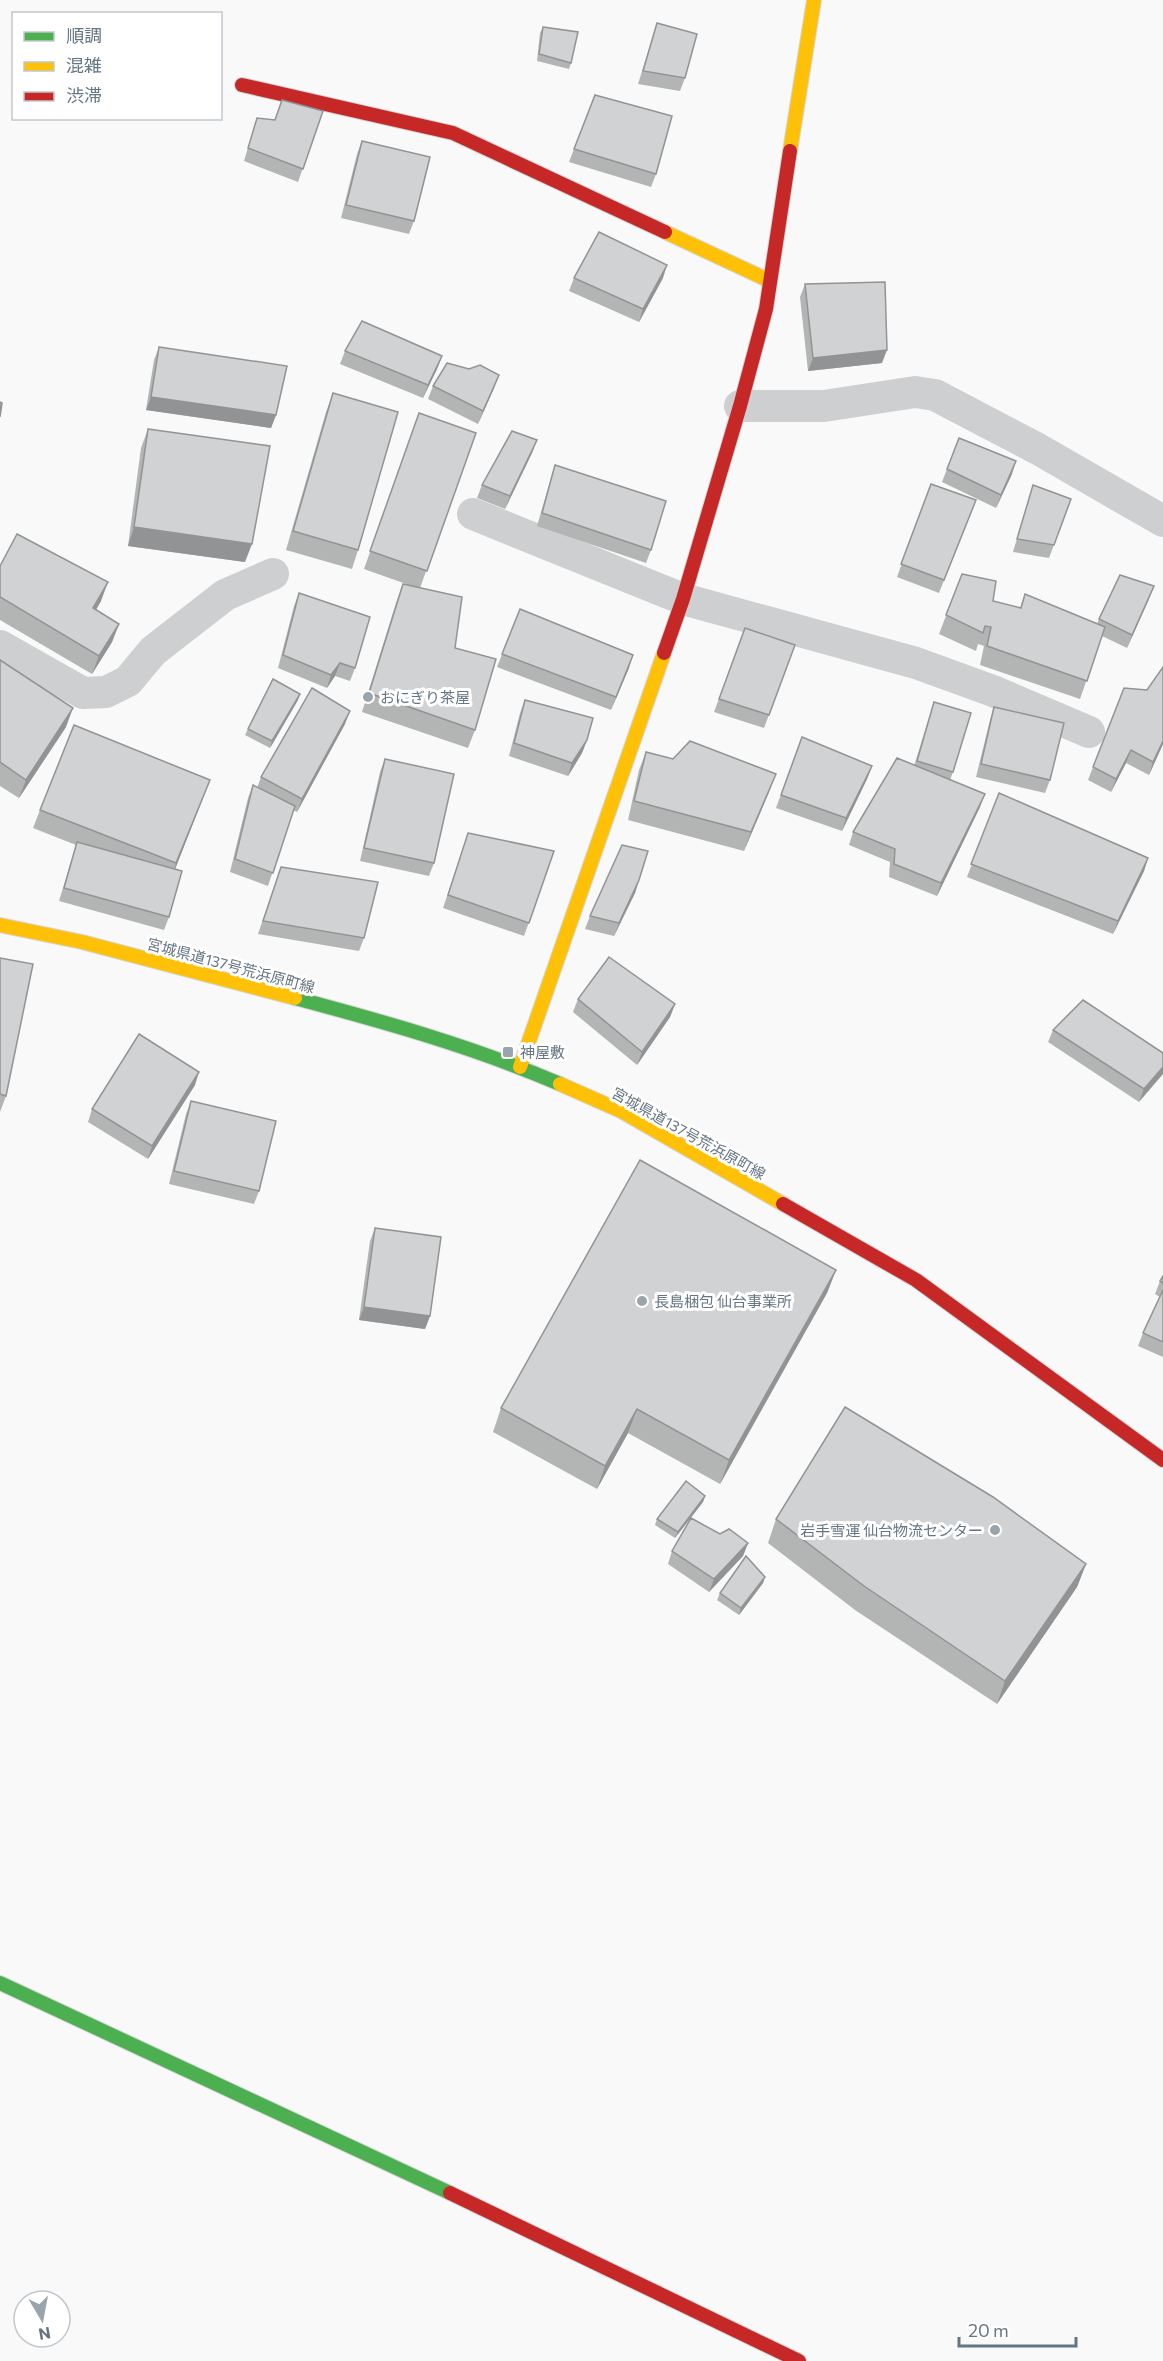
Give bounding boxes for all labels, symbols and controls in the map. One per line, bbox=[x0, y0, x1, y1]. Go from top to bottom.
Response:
legend bbox=[12, 12, 222, 120]
text: 順調 bbox=[66, 24, 102, 46]
text: 混雑 bbox=[66, 54, 102, 76]
text: 渋滞 bbox=[66, 84, 102, 106]
place label: おにぎり茶屋 bbox=[380, 688, 470, 706]
marker: おにぎり茶屋 bbox=[361, 690, 375, 704]
street label: 宮城県道137号荒浜原町線 bbox=[145, 934, 317, 996]
place label: 神屋敷 bbox=[520, 1043, 565, 1061]
marker: 神屋敷 bbox=[501, 1045, 515, 1059]
street label: 宮城県道137号荒浜原町線 bbox=[609, 1083, 769, 1183]
place label: 長島梱包 仙台事業所 bbox=[654, 1292, 792, 1310]
marker: 長島梱包 仙台事業所 bbox=[635, 1294, 649, 1308]
place label: 岩手雪運 仙台物流センター bbox=[800, 1521, 983, 1539]
marker: 岩手雪運 仙台物流センター bbox=[988, 1523, 1002, 1537]
north arrow bbox=[12, 2289, 72, 2349]
scale bar bbox=[959, 2310, 1076, 2348]
text: 20 m bbox=[968, 2319, 1009, 2341]
text: N bbox=[37, 2324, 52, 2345]

